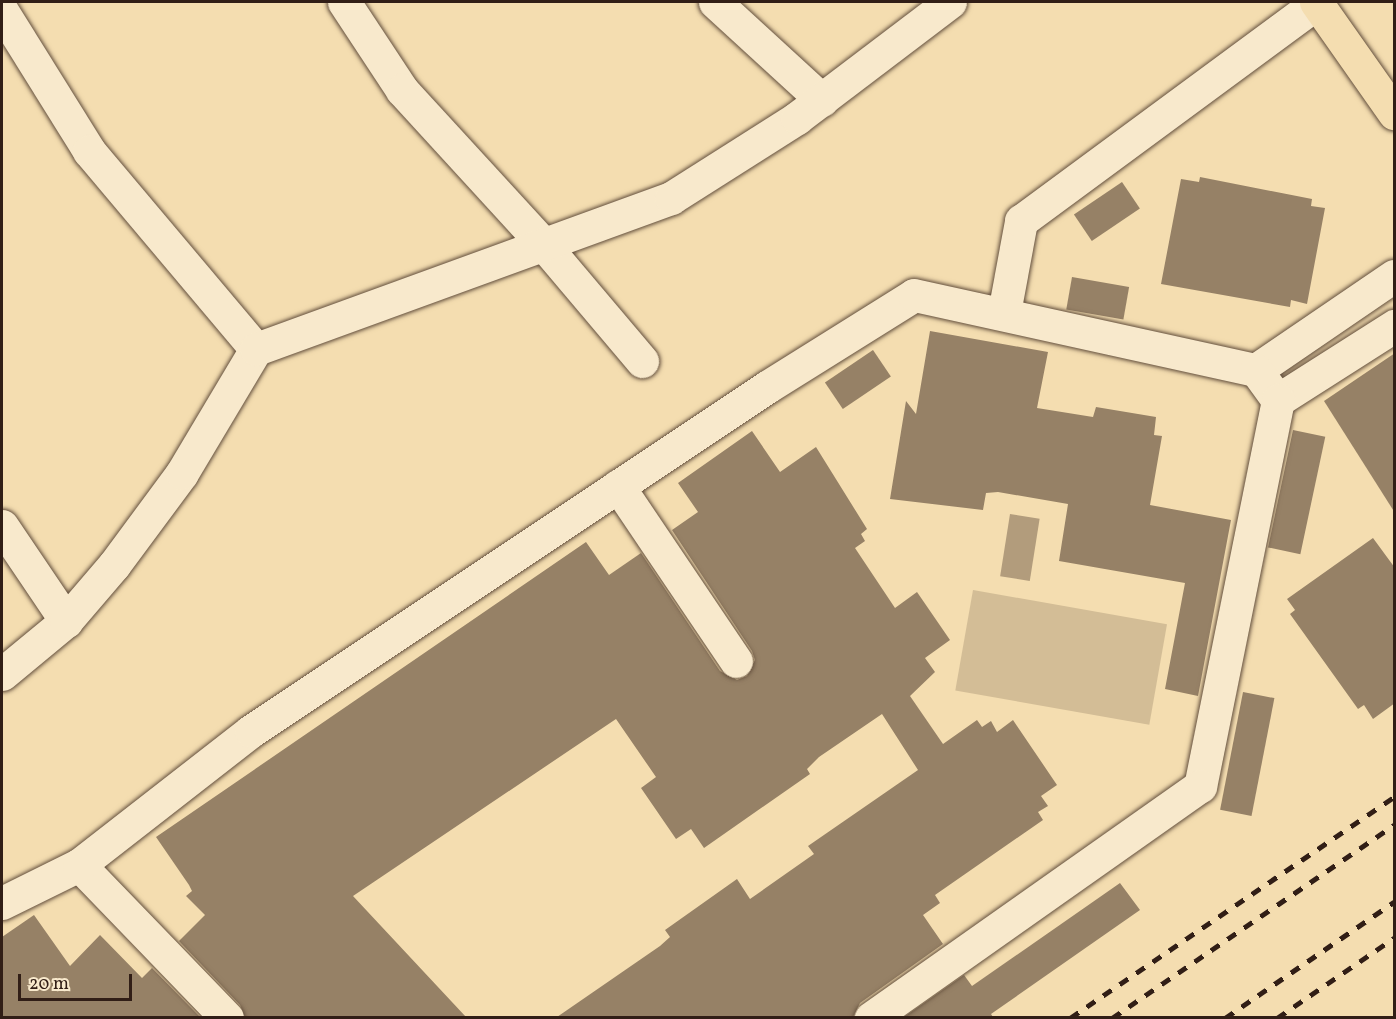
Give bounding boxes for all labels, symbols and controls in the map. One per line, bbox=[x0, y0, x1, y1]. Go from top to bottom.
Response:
scale bar bbox=[21, 962, 135, 1000]
text: 20 m bbox=[29, 972, 69, 997]

